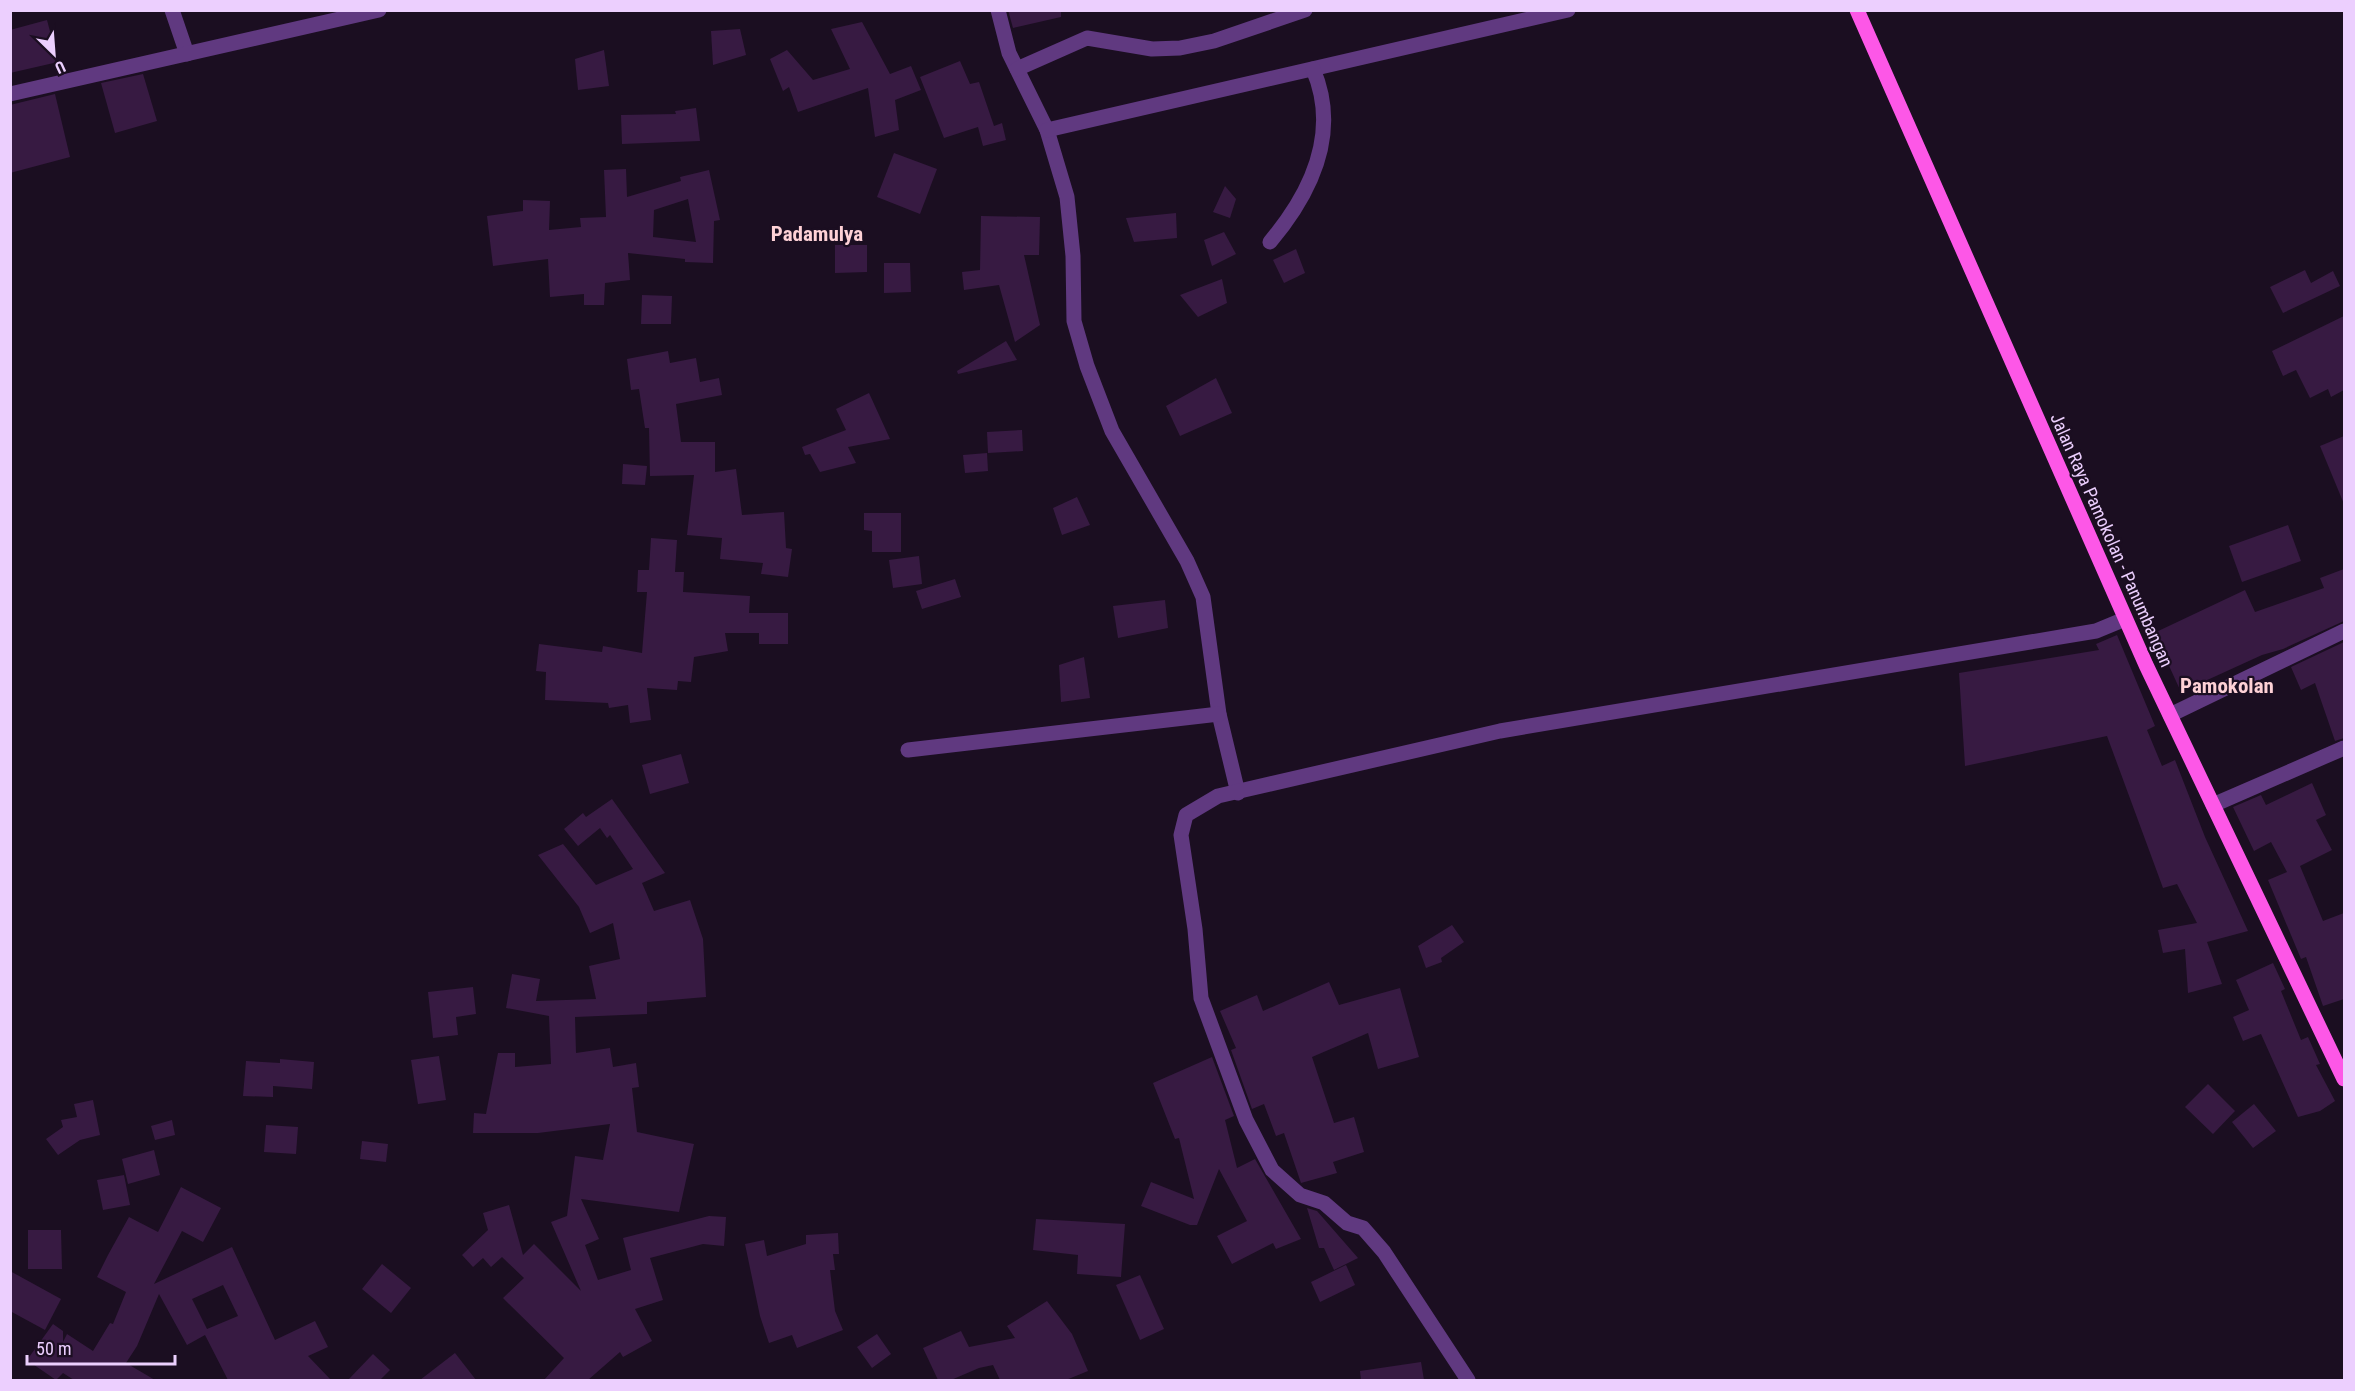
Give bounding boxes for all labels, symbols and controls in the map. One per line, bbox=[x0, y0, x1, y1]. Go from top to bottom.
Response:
north arrow bbox=[24, 24, 84, 84]
text: U bbox=[52, 57, 68, 78]
district label: Padamulya bbox=[771, 222, 863, 246]
street label: Jalan Raya Pamokolan - Panumbangan bbox=[2046, 410, 2178, 670]
district label: Pamokolan bbox=[2180, 674, 2274, 698]
scale bar bbox=[27, 1328, 176, 1366]
text: 50 m bbox=[36, 1338, 71, 1359]

